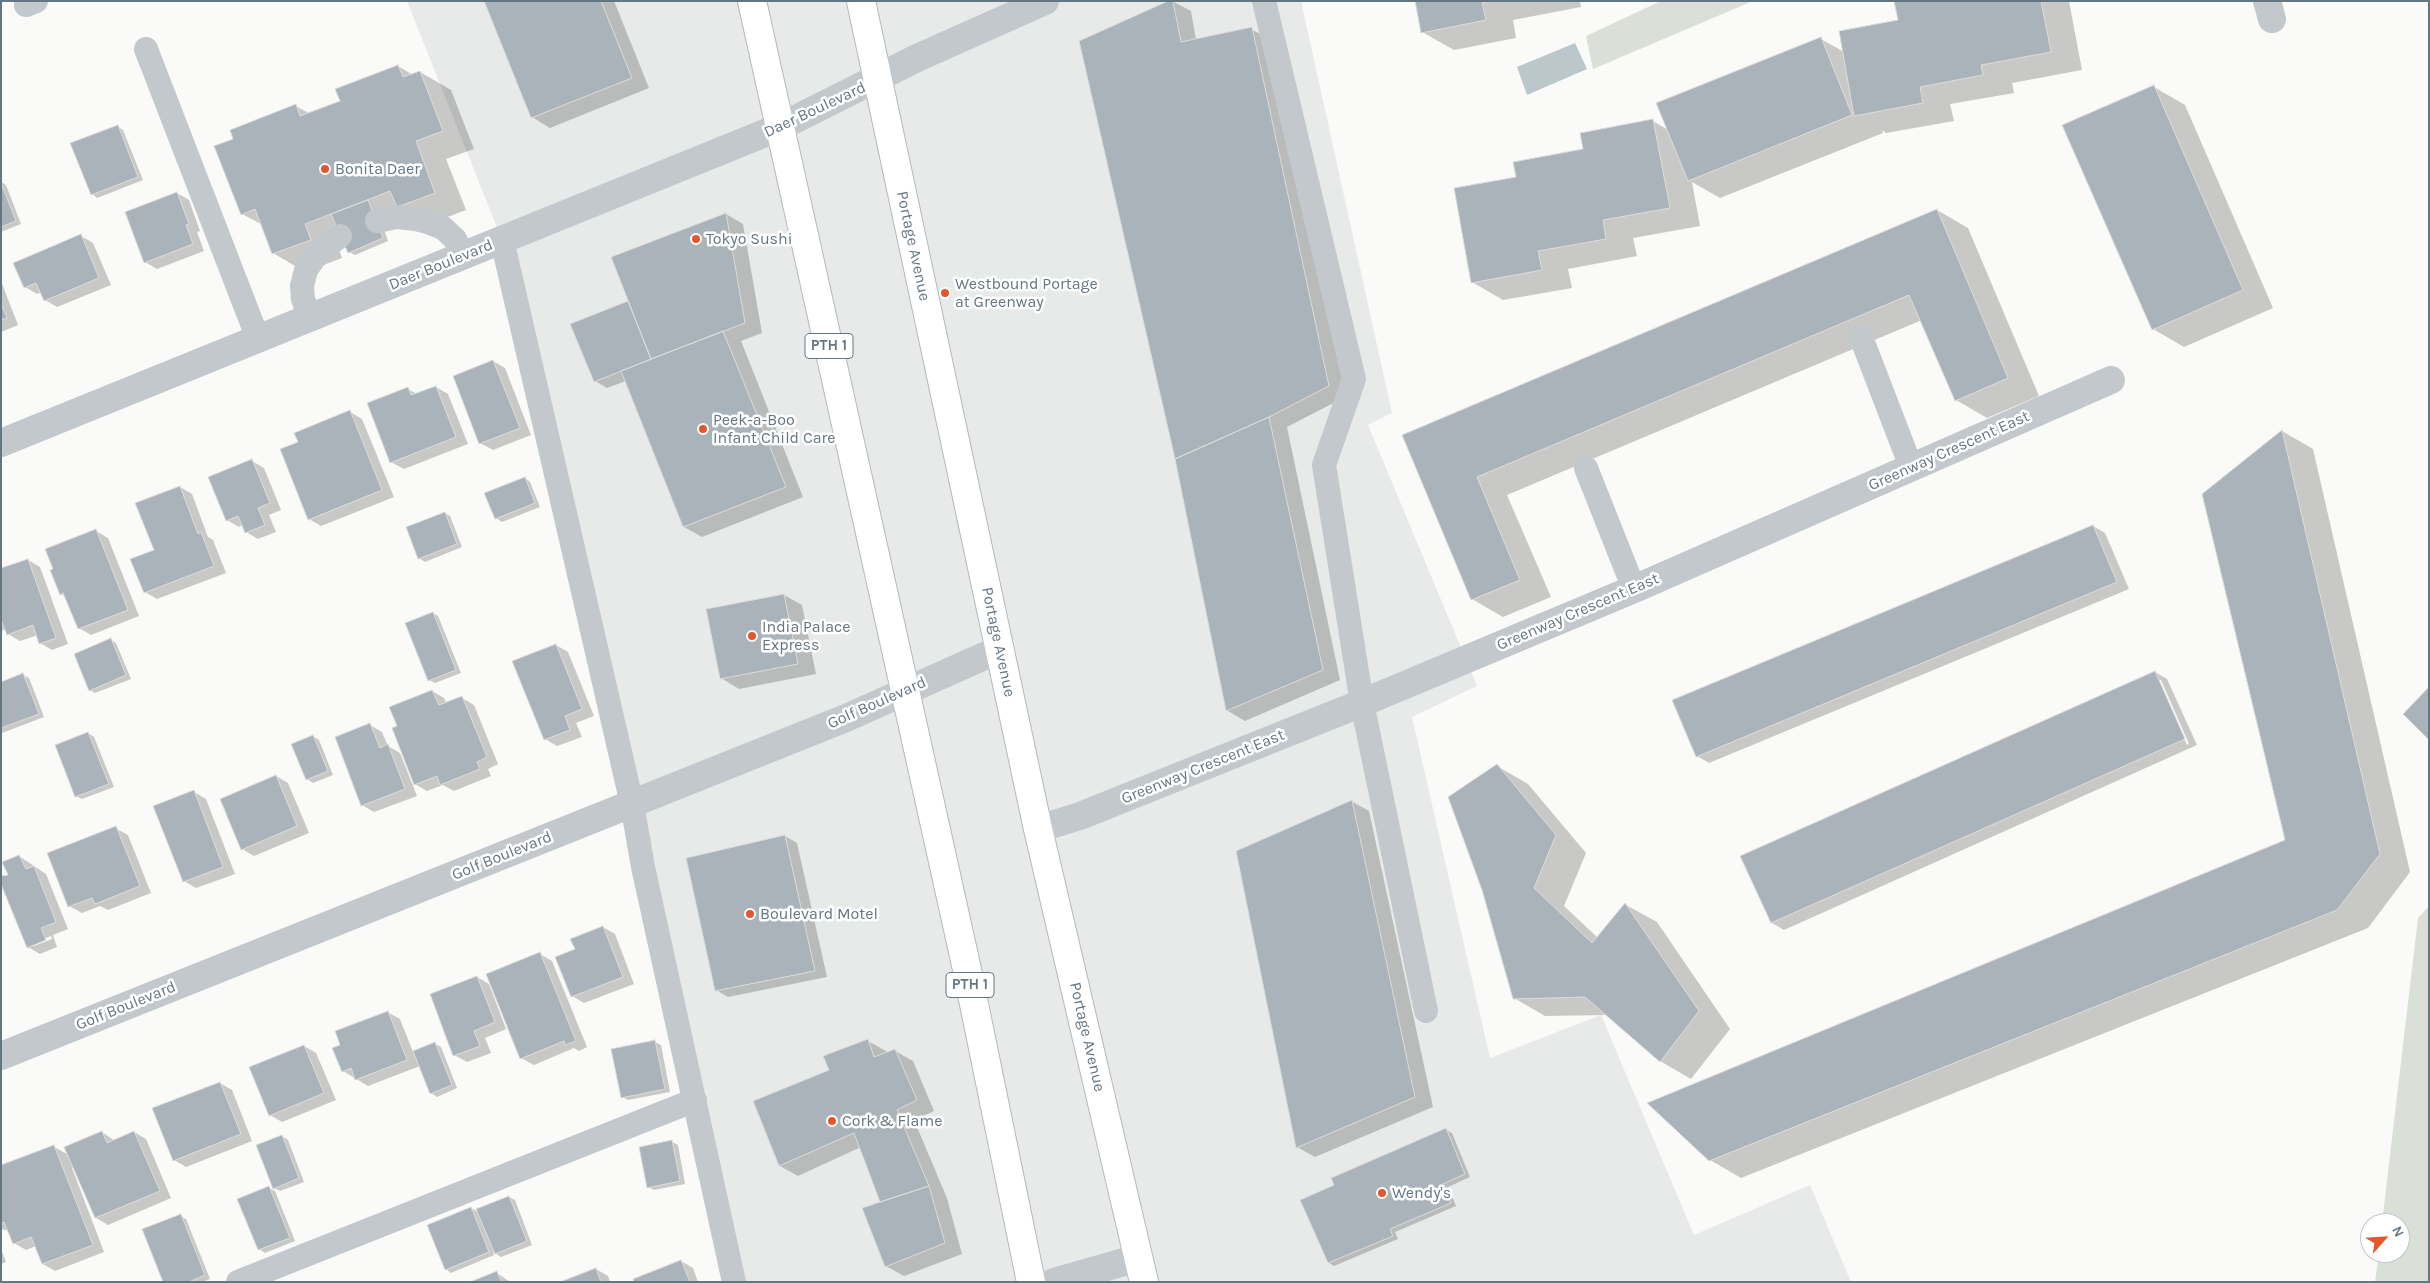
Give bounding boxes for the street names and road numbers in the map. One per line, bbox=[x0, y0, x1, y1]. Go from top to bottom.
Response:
street label: Daer Boulevard bbox=[761, 78, 869, 142]
street label: Portage Avenue bbox=[892, 189, 934, 303]
street label: Daer Boulevard bbox=[386, 235, 496, 295]
road number: PTH 1 bbox=[805, 334, 853, 358]
street label: Greenway Crescent East bbox=[1866, 407, 2032, 495]
street label: Greenway Crescent East bbox=[1494, 569, 1662, 655]
street label: Portage Avenue bbox=[977, 585, 1019, 699]
street label: Golf Boulevard bbox=[825, 673, 929, 733]
street label: Greenway Crescent East bbox=[1119, 725, 1287, 809]
street label: Golf Boulevard bbox=[449, 827, 555, 885]
road number: PTH 1 bbox=[946, 972, 994, 998]
street label: Golf Boulevard bbox=[73, 977, 179, 1035]
street label: Portage Avenue bbox=[1065, 980, 1109, 1094]

